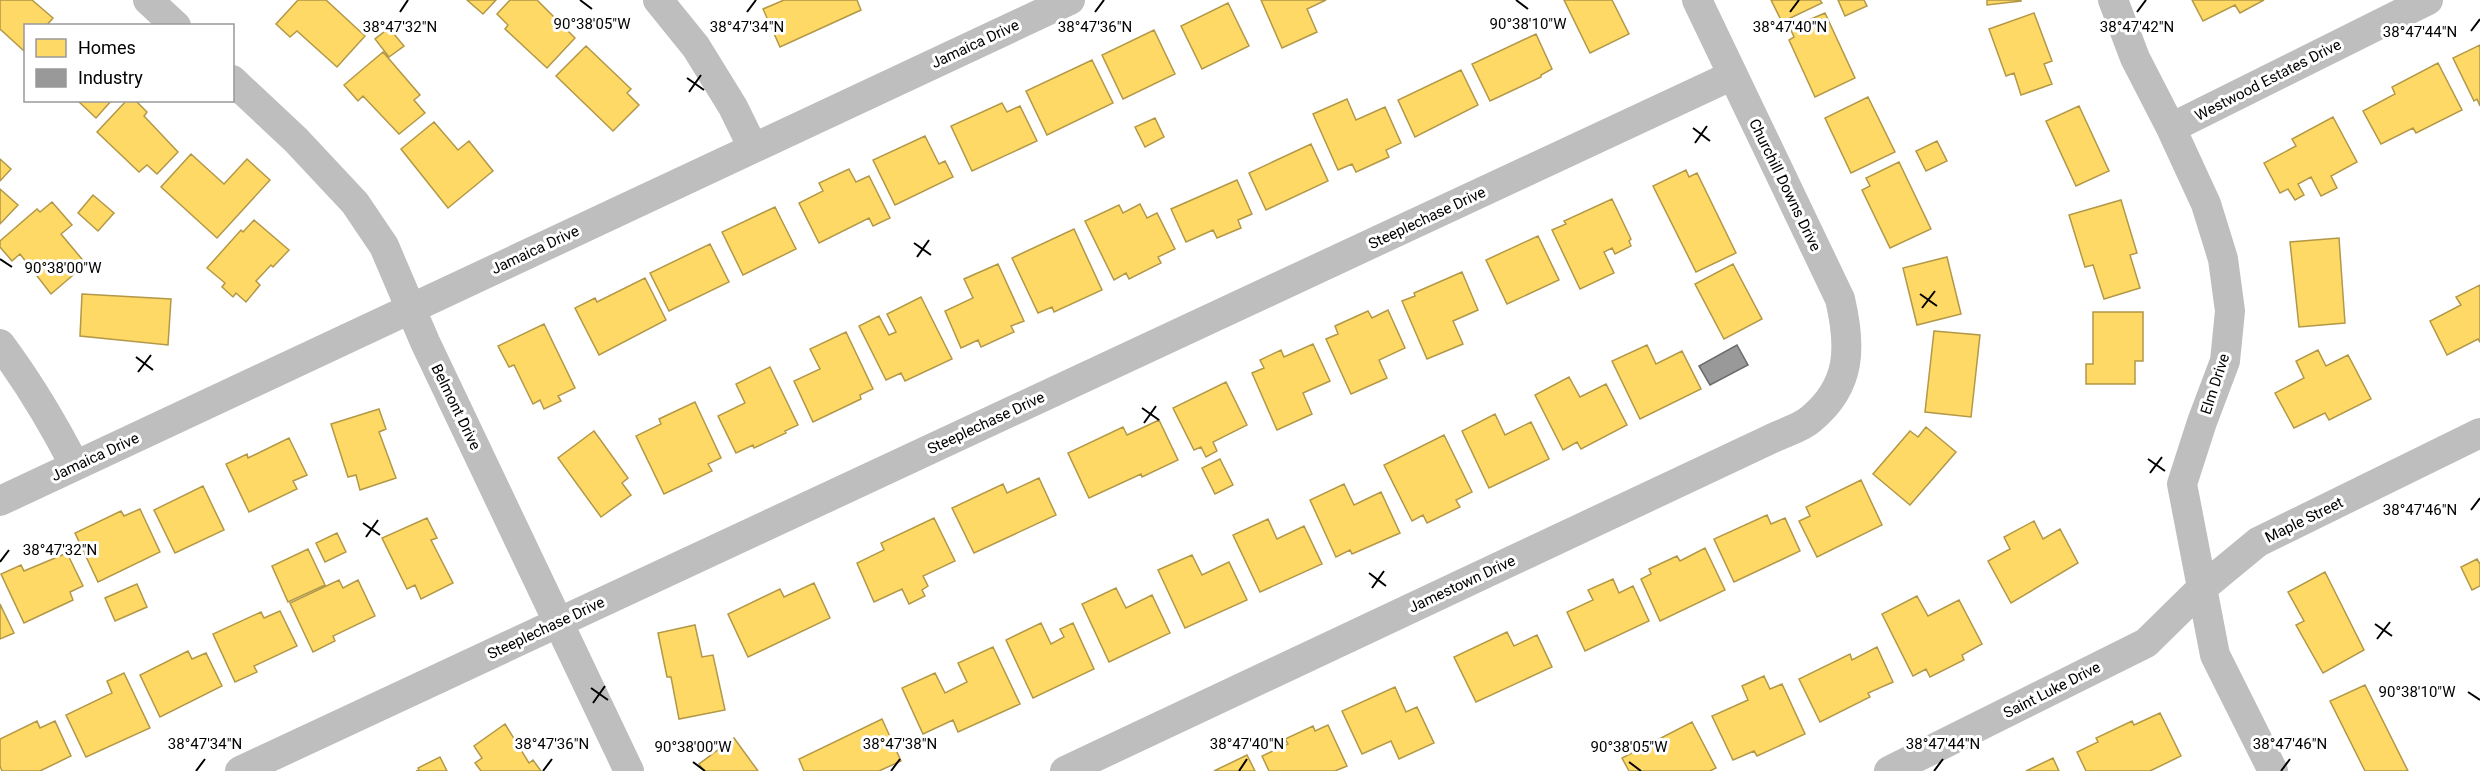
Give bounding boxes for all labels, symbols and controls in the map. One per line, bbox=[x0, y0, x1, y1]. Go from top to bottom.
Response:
text: 90°38'05"W bbox=[554, 15, 630, 33]
text: 90°38'10"W bbox=[1490, 15, 1566, 33]
street label: Jamaica Drive bbox=[928, 16, 1022, 72]
text: 38°47'32"N bbox=[363, 18, 437, 36]
text: 38°47'34"N bbox=[710, 18, 784, 36]
text: 38°47'36"N bbox=[1058, 18, 1132, 36]
text: 38°47'40"N bbox=[1753, 18, 1827, 36]
text: 38°47'42"N bbox=[2100, 18, 2174, 36]
text: 38°47'44"N bbox=[2383, 23, 2457, 41]
legend bbox=[24, 24, 234, 102]
street label: Westwood Estates Drive bbox=[2192, 35, 2344, 125]
text: Homes bbox=[78, 37, 136, 58]
text: Industry bbox=[78, 67, 143, 88]
street label: Churchill Downs Drive bbox=[1745, 116, 1825, 254]
street label: Steeplechase Drive bbox=[1366, 183, 1488, 253]
street label: Jamaica Drive bbox=[488, 222, 582, 278]
text: 90°38'00"W bbox=[25, 259, 101, 277]
street label: Elm Drive bbox=[2197, 351, 2233, 417]
street label: Belmont Drive bbox=[427, 361, 485, 453]
street label: Steeplechase Drive bbox=[925, 388, 1047, 458]
street label: Jamaica Drive bbox=[48, 429, 142, 485]
street label: Maple Street bbox=[2262, 493, 2346, 547]
text: 38°47'46"N bbox=[2383, 501, 2457, 519]
text: 38°47'32"N bbox=[23, 541, 97, 559]
street label: Jamestown Drive bbox=[1406, 551, 1518, 617]
street label: Steeplechase Drive bbox=[485, 593, 607, 663]
street label: Saint Luke Drive bbox=[2000, 658, 2104, 722]
text: 90°38'10"W bbox=[2379, 683, 2455, 701]
text: 38°47'34"N bbox=[168, 735, 242, 753]
text: 38°47'36"N bbox=[515, 735, 589, 753]
text: 38°47'38"N bbox=[863, 735, 937, 753]
text: 38°47'40"N bbox=[1210, 735, 1284, 753]
text: 38°47'44"N bbox=[1906, 735, 1980, 753]
text: 38°47'46"N bbox=[2253, 735, 2327, 753]
text: 90°38'00"W bbox=[655, 738, 731, 756]
text: 90°38'05"W bbox=[1591, 738, 1667, 756]

